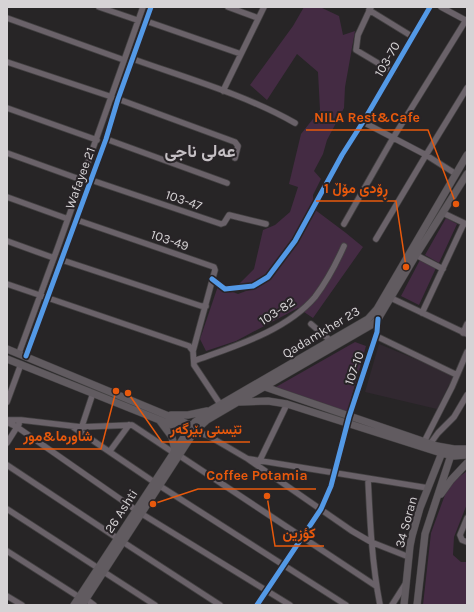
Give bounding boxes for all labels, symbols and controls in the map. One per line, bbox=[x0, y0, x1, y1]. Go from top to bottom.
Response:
street label: 103-70 bbox=[371, 39, 403, 79]
callout: NILA Rest&Cafe bbox=[306, 104, 428, 130]
text: NILA Rest&Cafe bbox=[314, 109, 420, 126]
district label: عەلی ناجی bbox=[164, 141, 236, 162]
street label: Wafayee 21 bbox=[62, 145, 98, 211]
callout: ڕۆدی مۆڵ 1 bbox=[316, 175, 396, 201]
text: ڕۆدی مۆڵ 1 bbox=[324, 180, 388, 200]
street label: 103-47 bbox=[164, 187, 204, 213]
street label: 103-49 bbox=[149, 227, 191, 253]
street label: 103-82 bbox=[256, 294, 298, 328]
street label: Qadamkher 23 bbox=[280, 303, 362, 361]
street label: 107-10 bbox=[341, 349, 367, 387]
callout: تێستی بێرگەر bbox=[162, 416, 250, 442]
text: تێستی بێرگەر bbox=[169, 421, 243, 438]
callout: شاورما&مور bbox=[15, 423, 101, 449]
text: شاورما&مور bbox=[22, 428, 93, 445]
callout: Coffee Potamia bbox=[198, 463, 316, 489]
text: Coffee Potamia bbox=[206, 467, 308, 484]
street label: 26 Ashti bbox=[101, 486, 141, 536]
street label: 34 Soran bbox=[392, 495, 420, 549]
callout: كؤزين bbox=[275, 520, 324, 546]
text: كؤزين bbox=[283, 525, 315, 542]

